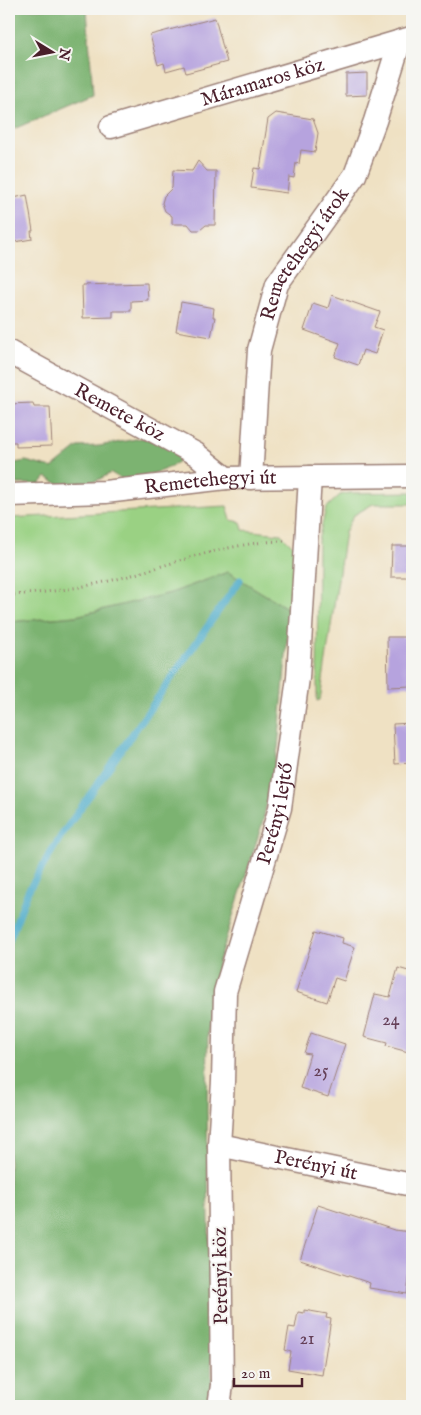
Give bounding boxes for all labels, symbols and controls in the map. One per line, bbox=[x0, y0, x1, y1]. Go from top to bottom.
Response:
north arrow bbox=[28, 28, 78, 78]
text: N bbox=[54, 46, 74, 62]
street label: Máramaros köz bbox=[198, 52, 327, 112]
street label: Remetehegyi árok bbox=[255, 182, 355, 323]
street label: Remete köz bbox=[70, 377, 169, 447]
street label: Remetehegyi út bbox=[143, 465, 277, 500]
street label: Perényi lejtő bbox=[251, 761, 299, 868]
house number: 24 bbox=[382, 1009, 400, 1032]
house number: 25 bbox=[314, 1060, 329, 1083]
street label: Perényi út bbox=[272, 1144, 360, 1186]
street label: Perényi köz bbox=[208, 1227, 234, 1325]
house number: 21 bbox=[299, 1328, 315, 1351]
scale bar bbox=[234, 1355, 301, 1387]
text: 20 m bbox=[241, 1364, 271, 1383]

